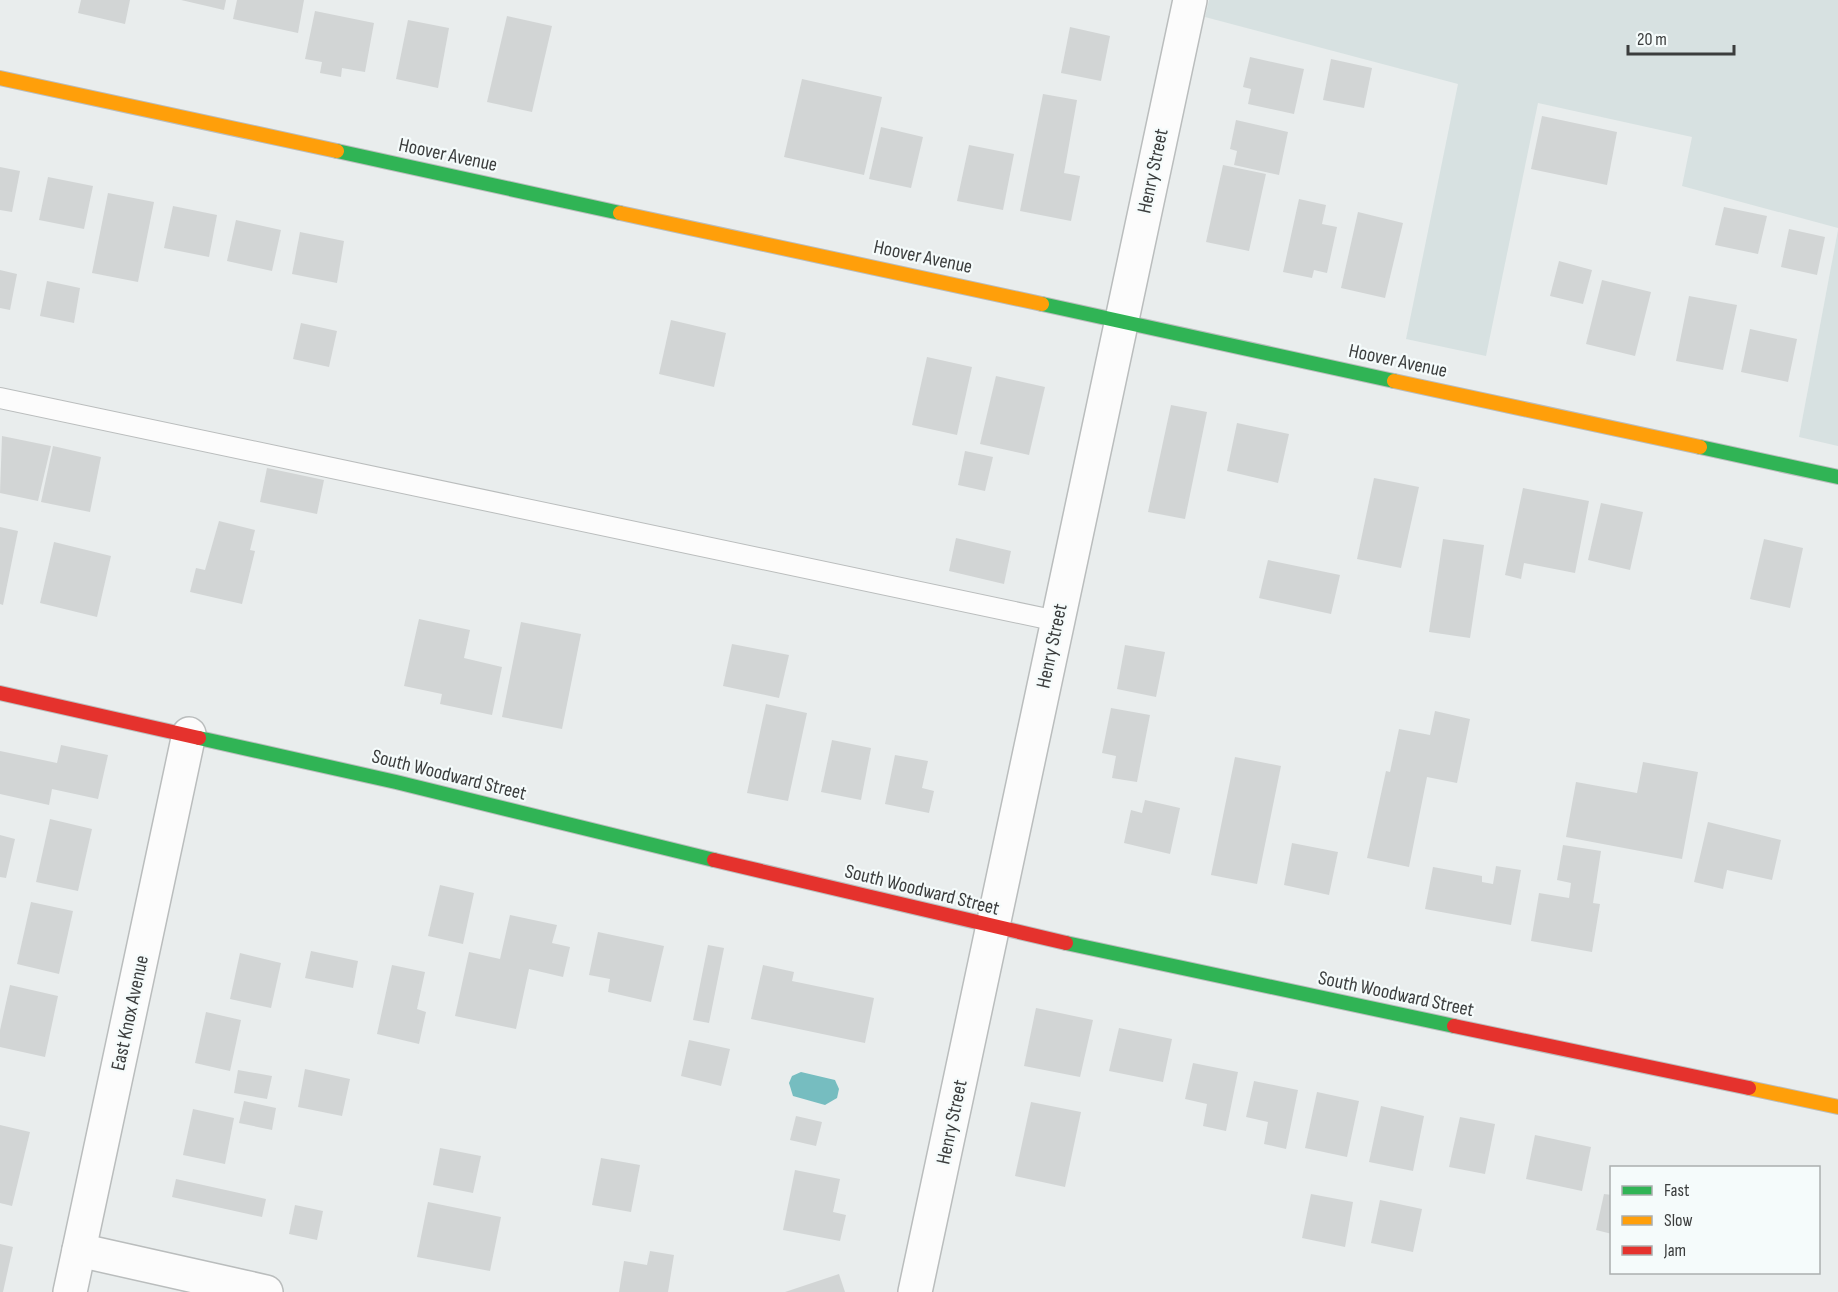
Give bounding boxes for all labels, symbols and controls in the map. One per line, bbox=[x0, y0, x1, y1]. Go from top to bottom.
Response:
scale bar bbox=[1628, 18, 1734, 56]
text: 20 m bbox=[1637, 29, 1667, 50]
street label: Henry Street bbox=[1132, 127, 1174, 215]
street label: Hoover Avenue bbox=[397, 133, 499, 177]
street label: Hoover Avenue bbox=[872, 235, 974, 279]
street label: Hoover Avenue bbox=[1347, 339, 1449, 383]
street label: Henry Street bbox=[1031, 602, 1073, 690]
street label: South Woodward Street bbox=[369, 744, 529, 806]
street label: South Woodward Street bbox=[842, 859, 1002, 921]
street label: East Knox Avenue bbox=[106, 953, 154, 1073]
street label: South Woodward Street bbox=[1316, 966, 1476, 1022]
street label: Henry Street bbox=[931, 1078, 973, 1166]
legend bbox=[1610, 1166, 1820, 1274]
text: Fast bbox=[1664, 1180, 1690, 1201]
text: Slow bbox=[1664, 1210, 1693, 1231]
text: Jam bbox=[1663, 1240, 1686, 1261]

